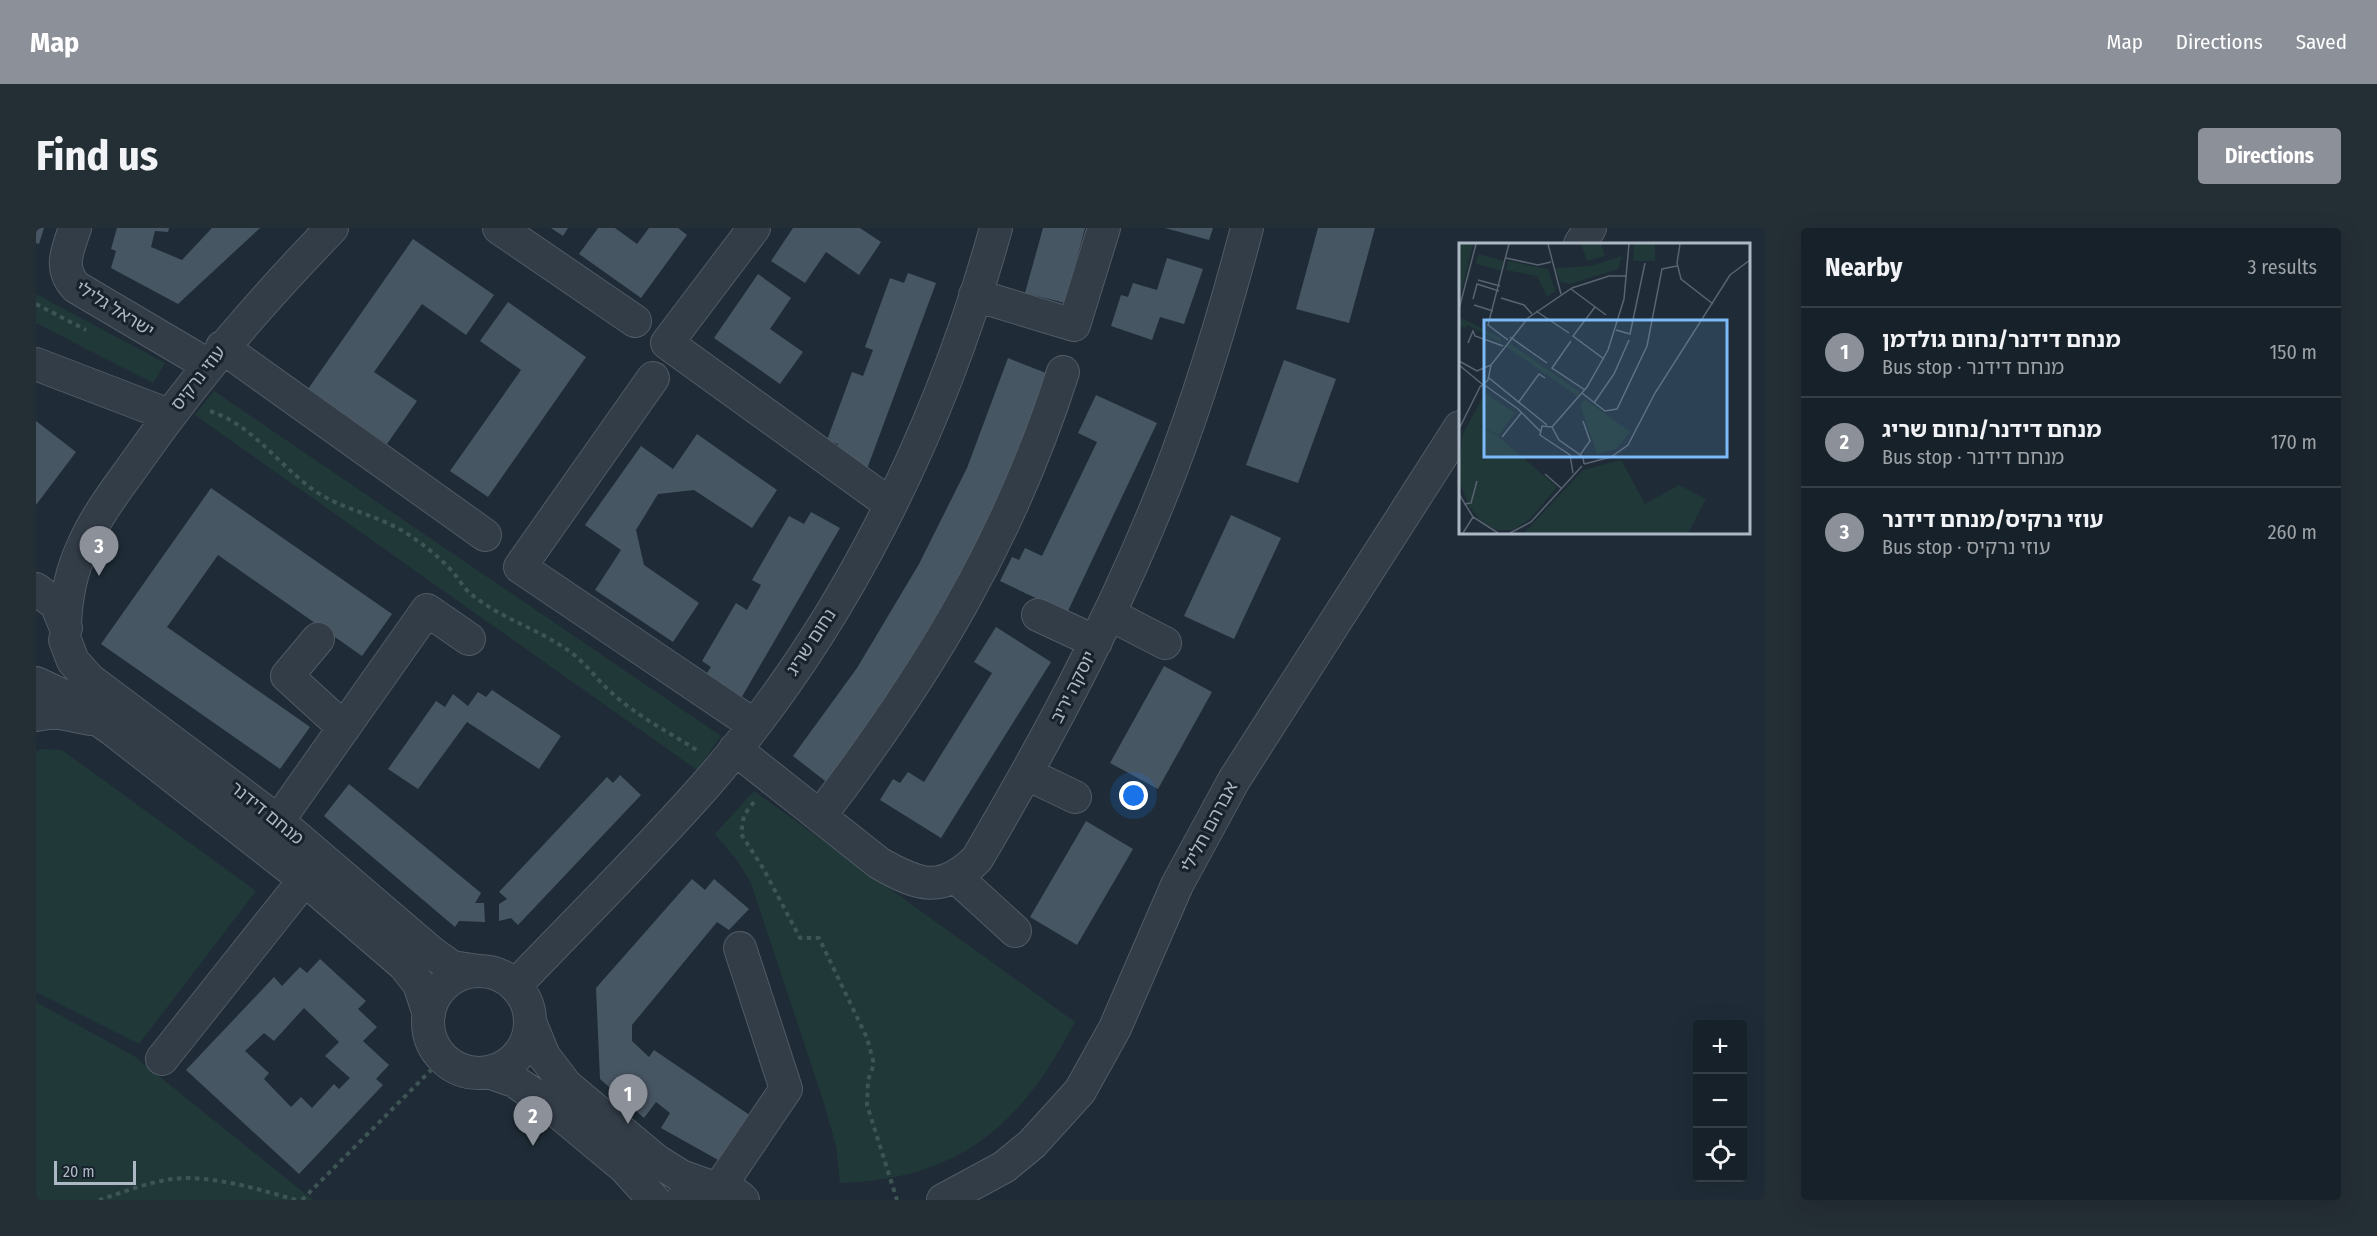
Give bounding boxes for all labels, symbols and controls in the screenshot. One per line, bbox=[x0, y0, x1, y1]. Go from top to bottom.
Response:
text: Map bbox=[30, 26, 79, 59]
text: Map bbox=[2106, 29, 2143, 55]
text: Directions bbox=[2176, 29, 2263, 55]
text: Saved bbox=[2296, 29, 2347, 55]
button: Directions bbox=[2198, 128, 2341, 184]
text: Find us bbox=[36, 131, 158, 181]
inset map bbox=[1459, 243, 1750, 534]
text: Nearby bbox=[1825, 252, 1902, 283]
text: 3 results bbox=[2248, 255, 2317, 279]
street label: ישראל גלילי bbox=[72, 276, 158, 342]
text: מנחם דידנר/נחום גולדמן bbox=[1882, 326, 2121, 353]
text: 1 bbox=[1840, 340, 1849, 364]
text: 150 m bbox=[2270, 340, 2317, 364]
street label: עוזי נרקיס bbox=[166, 341, 230, 415]
text: Bus stop · מנחם דידנר bbox=[1882, 355, 2064, 379]
text: מנחם דידנר/נחום שריג bbox=[1882, 416, 2102, 443]
text: 2 bbox=[1840, 430, 1849, 454]
text: 170 m bbox=[2271, 430, 2317, 454]
text: Bus stop · מנחם דידנר bbox=[1882, 445, 2064, 469]
text: עוזי נרקיס/מנחם דידנר bbox=[1882, 506, 2103, 533]
text: 3 bbox=[1840, 520, 1849, 544]
text: 260 m bbox=[2268, 520, 2317, 544]
pin: 3 bbox=[80, 526, 118, 576]
text: Bus stop · עוזי נרקיס bbox=[1882, 535, 2051, 559]
street label: נחום שריג bbox=[781, 605, 841, 679]
street label: יוסקה יריב bbox=[1046, 647, 1100, 727]
street label: מנחם דידנר bbox=[226, 777, 308, 849]
street label: אברהם חלילי bbox=[1176, 778, 1242, 876]
your location bbox=[1119, 781, 1148, 810]
map controls bbox=[1693, 1020, 1747, 1182]
button: + bbox=[1693, 1020, 1747, 1074]
pin: 1 bbox=[608, 1074, 648, 1124]
button: − bbox=[1693, 1074, 1747, 1128]
pin: 2 bbox=[514, 1096, 552, 1146]
button: locate bbox=[1693, 1128, 1747, 1182]
scale bar bbox=[54, 1158, 136, 1186]
text: 20 m bbox=[63, 1162, 94, 1181]

